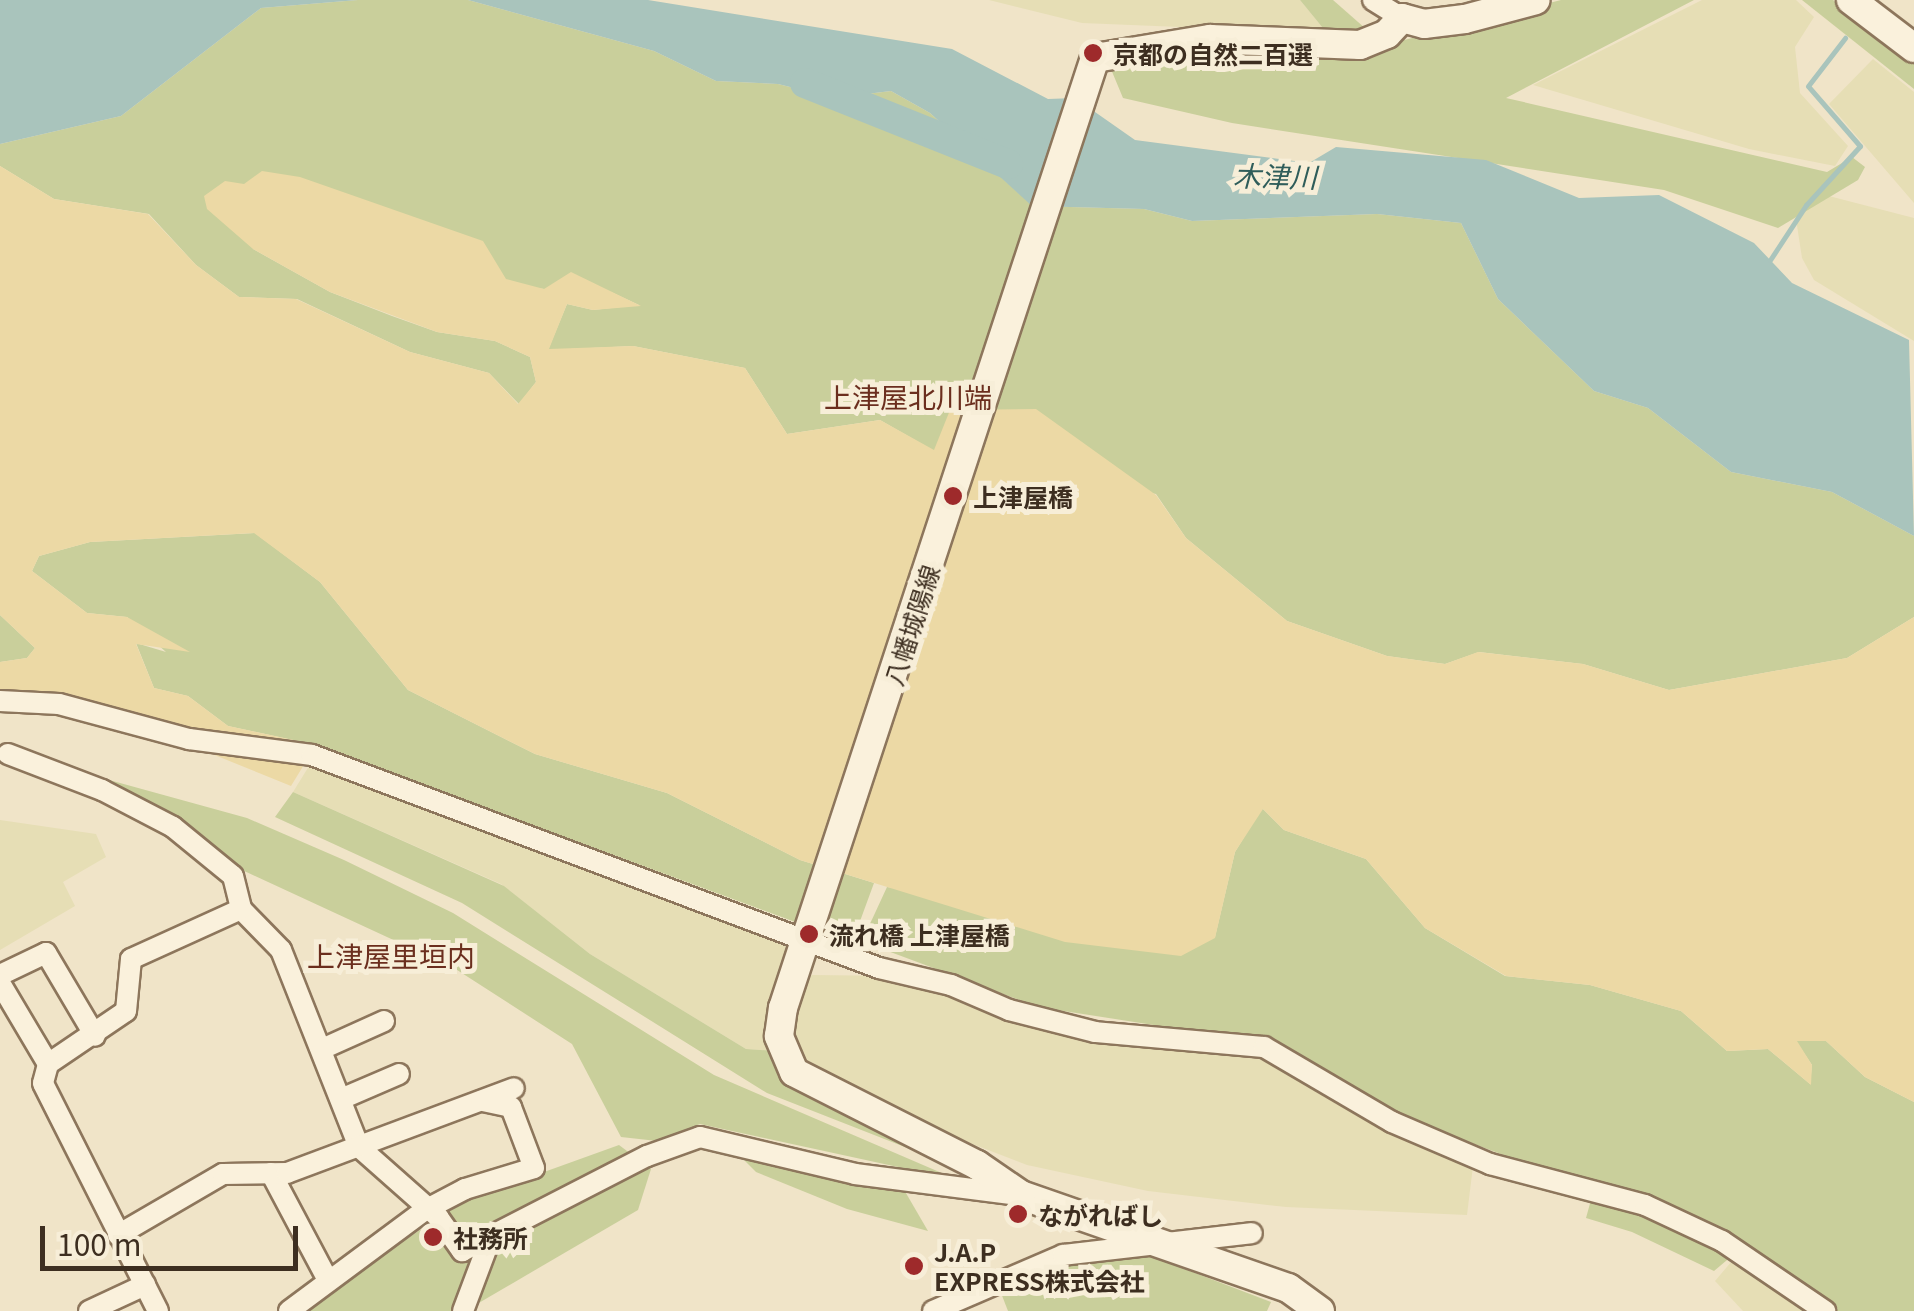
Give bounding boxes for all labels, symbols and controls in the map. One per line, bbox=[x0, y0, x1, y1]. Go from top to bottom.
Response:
place label: 京都の自然二百選 bbox=[1113, 38, 1313, 68]
marker: 京都の自然二百選 bbox=[1082, 42, 1104, 64]
water label: 木津川 bbox=[1233, 157, 1317, 193]
district label: 上津屋北川端 bbox=[824, 379, 992, 413]
place label: 上津屋橋 bbox=[973, 481, 1073, 511]
marker: 上津屋橋 bbox=[942, 485, 964, 507]
street label: 八幡城陽線 bbox=[877, 561, 945, 689]
place label: 流れ橋 上津屋橋 bbox=[829, 919, 1010, 949]
marker: 流れ橋 上津屋橋 bbox=[798, 923, 820, 945]
district label: 上津屋里垣内 bbox=[307, 938, 475, 972]
place label: ながればし bbox=[1038, 1199, 1163, 1229]
marker: ながればし bbox=[1007, 1203, 1029, 1225]
scale bar bbox=[45, 1206, 302, 1268]
text: 100 m bbox=[57, 1221, 141, 1265]
place label: 社務所 bbox=[453, 1222, 528, 1252]
marker: 社務所 bbox=[422, 1226, 444, 1248]
place label: J.A.P EXPRESS株式会社 bbox=[934, 1237, 1145, 1296]
marker: J.A.P EXPRESS株式会社 bbox=[903, 1255, 925, 1277]

